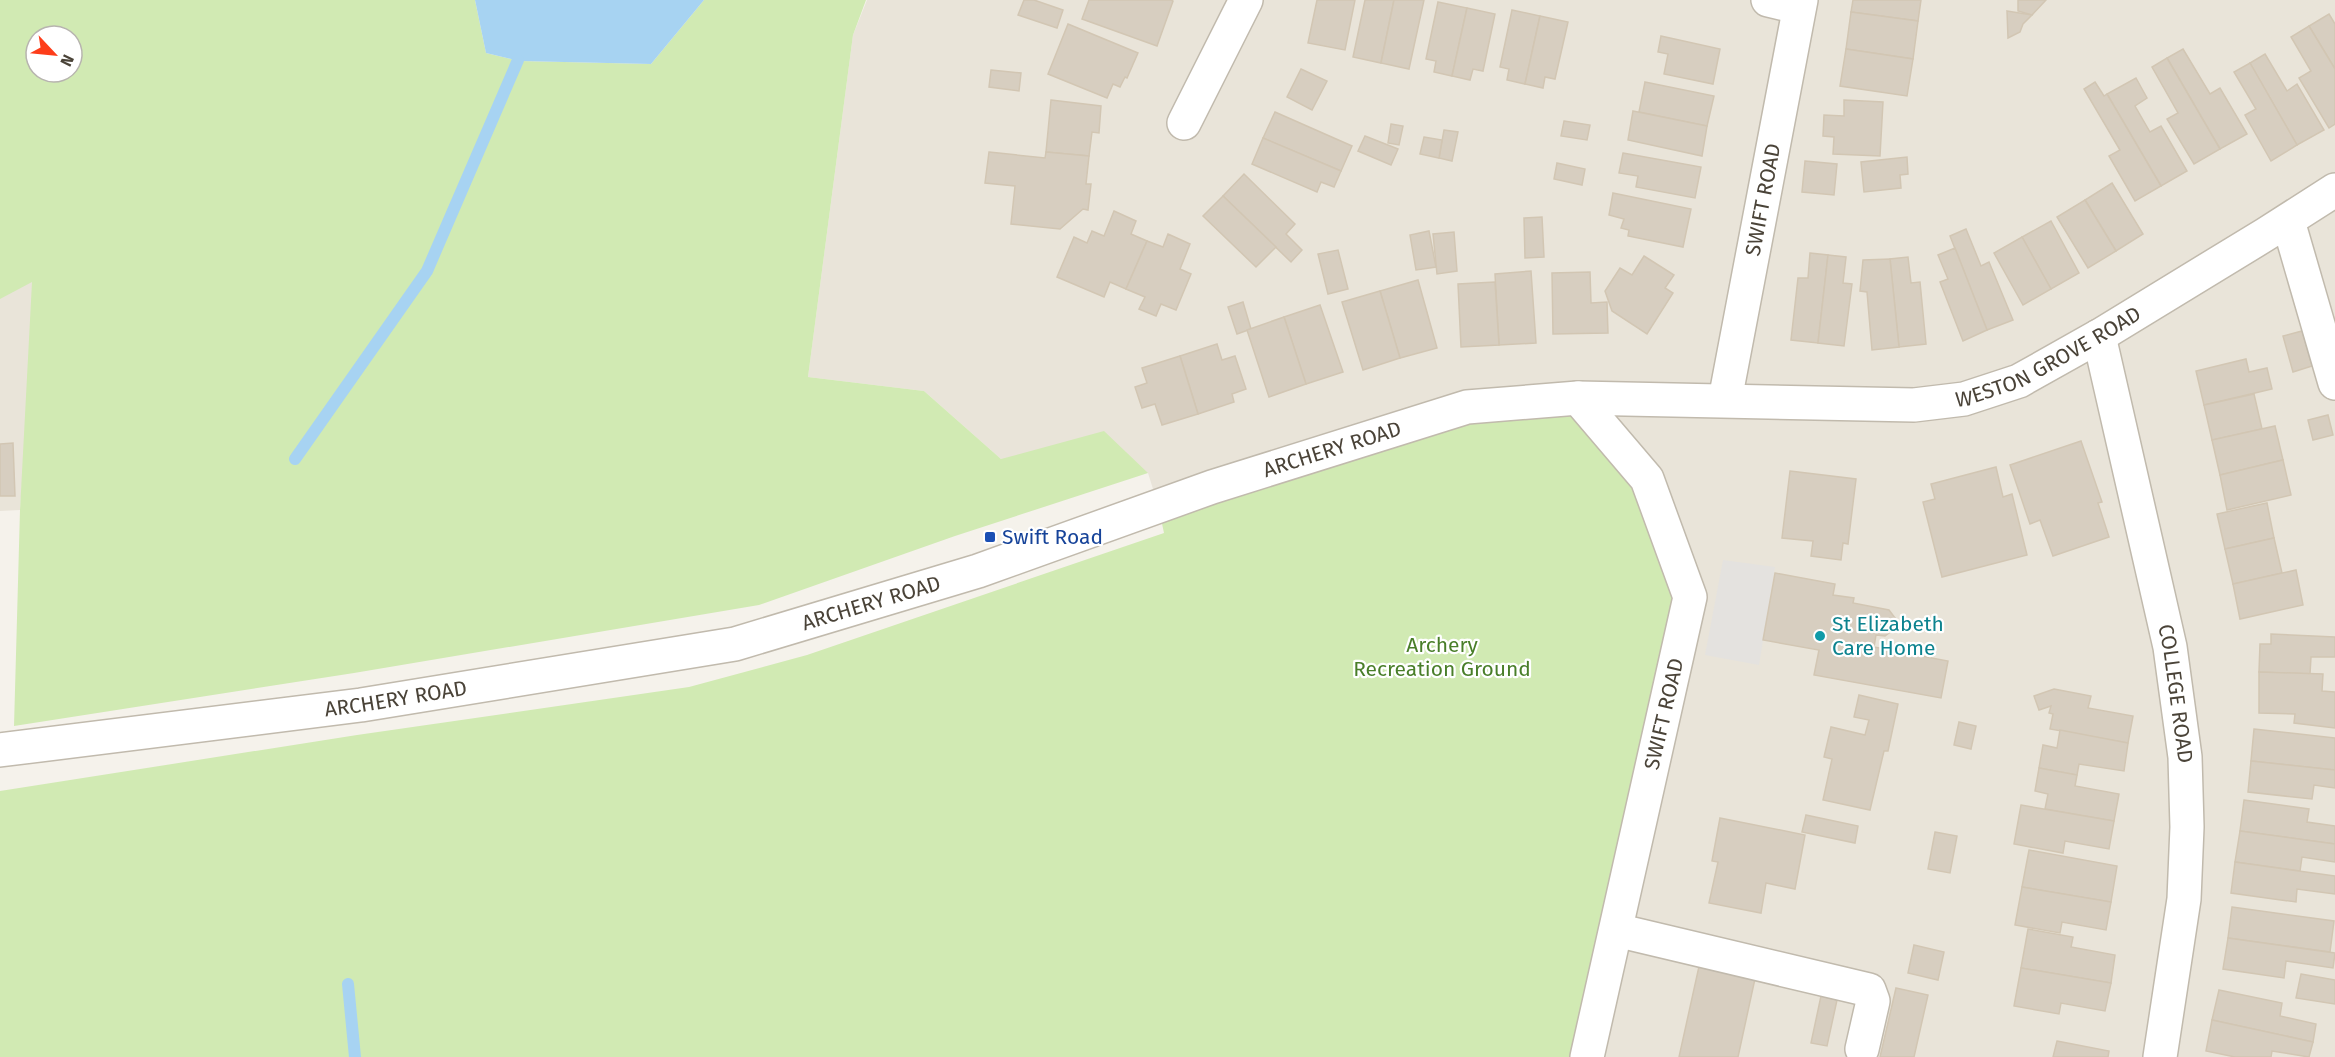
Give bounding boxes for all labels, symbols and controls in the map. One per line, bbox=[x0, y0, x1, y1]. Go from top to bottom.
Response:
north arrow bbox=[24, 24, 84, 84]
text: N bbox=[56, 51, 78, 69]
street label: SWIFT ROAD bbox=[1740, 141, 1786, 258]
street label: WESTON GROVE ROAD bbox=[1954, 301, 2146, 413]
street label: ARCHERY ROAD bbox=[1260, 415, 1405, 483]
place label: Swift Road bbox=[1002, 524, 1103, 550]
marker: Swift Road bbox=[983, 530, 997, 544]
street label: ARCHERY ROAD bbox=[799, 570, 944, 636]
place label: St Elizabeth Care Home bbox=[1832, 611, 1944, 661]
street label: COLLEGE ROAD bbox=[2152, 622, 2199, 765]
marker: St Elizabeth Care Home bbox=[1813, 629, 1827, 643]
park label: Archery Recreation Ground bbox=[1353, 632, 1531, 682]
street label: SWIFT ROAD bbox=[1639, 656, 1689, 772]
street label: ARCHERY ROAD bbox=[323, 675, 469, 722]

